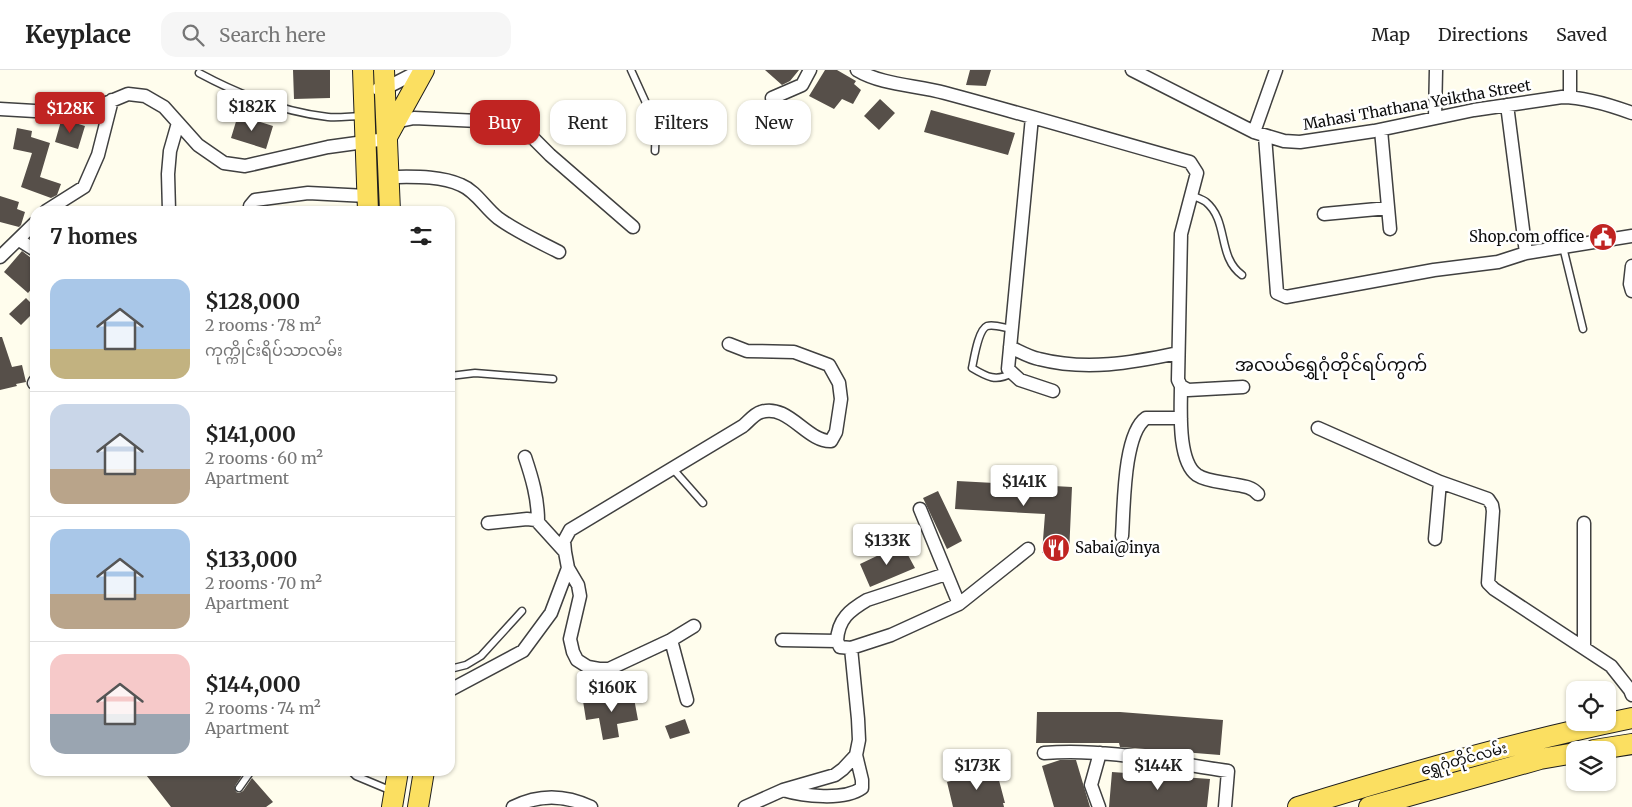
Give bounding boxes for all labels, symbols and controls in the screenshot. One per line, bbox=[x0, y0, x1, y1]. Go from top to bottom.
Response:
search box bbox=[161, 12, 511, 57]
text: Keyplace bbox=[25, 19, 131, 50]
icon: search bbox=[179, 21, 207, 49]
text: Search here bbox=[219, 23, 326, 47]
text: Map bbox=[1372, 23, 1410, 46]
text: Directions bbox=[1438, 23, 1528, 46]
text: Saved bbox=[1556, 23, 1607, 46]
street label: Mahasi Thathana Yeiktha Street bbox=[1302, 75, 1532, 134]
pin: $182K bbox=[217, 90, 287, 132]
pin: $128K bbox=[35, 92, 105, 134]
text: $182K bbox=[228, 96, 276, 116]
text: $128K bbox=[46, 98, 94, 118]
chip: Buy bbox=[470, 100, 540, 145]
chip: Rent bbox=[550, 100, 626, 145]
chip: Filters bbox=[636, 100, 727, 145]
chip: New bbox=[737, 100, 811, 145]
icon: filters bbox=[407, 222, 435, 250]
public building icon: Shop.com office bbox=[1588, 222, 1618, 252]
text: 7 homes bbox=[50, 223, 138, 250]
place label: Shop.com office bbox=[1469, 227, 1584, 246]
text: $128,000 bbox=[205, 288, 300, 315]
icon: home bbox=[90, 299, 150, 359]
text: 2 rooms · 78 m² bbox=[205, 315, 321, 335]
text: ကုက္ကိုင်းရိပ်သာလမ်း bbox=[205, 340, 343, 360]
district label: အလယ်ရွှေဂုံတိုင်ရပ်ကွက် bbox=[1235, 351, 1427, 380]
text: $141,000 bbox=[205, 421, 296, 448]
icon: home bbox=[90, 424, 150, 484]
text: 2 rooms · 60 m² bbox=[205, 448, 323, 468]
pin: $141K bbox=[989, 464, 1059, 507]
text: Apartment bbox=[205, 468, 289, 488]
text: $141K bbox=[1002, 471, 1046, 491]
pin: $133K bbox=[852, 524, 922, 566]
text: $133K bbox=[864, 530, 910, 550]
restaurant icon: Sabai@inya bbox=[1041, 533, 1071, 563]
place label: Sabai@inya bbox=[1075, 538, 1160, 557]
text: $133,000 bbox=[205, 546, 297, 573]
icon: home bbox=[90, 549, 150, 609]
text: 2 rooms · 70 m² bbox=[205, 573, 322, 593]
text: Apartment bbox=[205, 593, 289, 613]
pin: $160K bbox=[577, 670, 647, 713]
text: $144,000 bbox=[205, 671, 301, 698]
icon: home bbox=[90, 674, 150, 734]
text: $160K bbox=[588, 677, 636, 697]
map controls bbox=[1566, 681, 1616, 791]
button: locate bbox=[1566, 681, 1616, 731]
text: 2 rooms · 74 m² bbox=[205, 698, 321, 718]
text: Apartment bbox=[205, 718, 289, 738]
street label: ရွှေဂုံတိုင်လမ်း bbox=[1419, 738, 1510, 782]
button: layers bbox=[1566, 741, 1616, 791]
pin: $173K bbox=[942, 748, 1012, 791]
pin: $144K bbox=[1123, 748, 1193, 791]
text: $173K bbox=[954, 755, 1000, 775]
text: $144K bbox=[1134, 755, 1182, 775]

